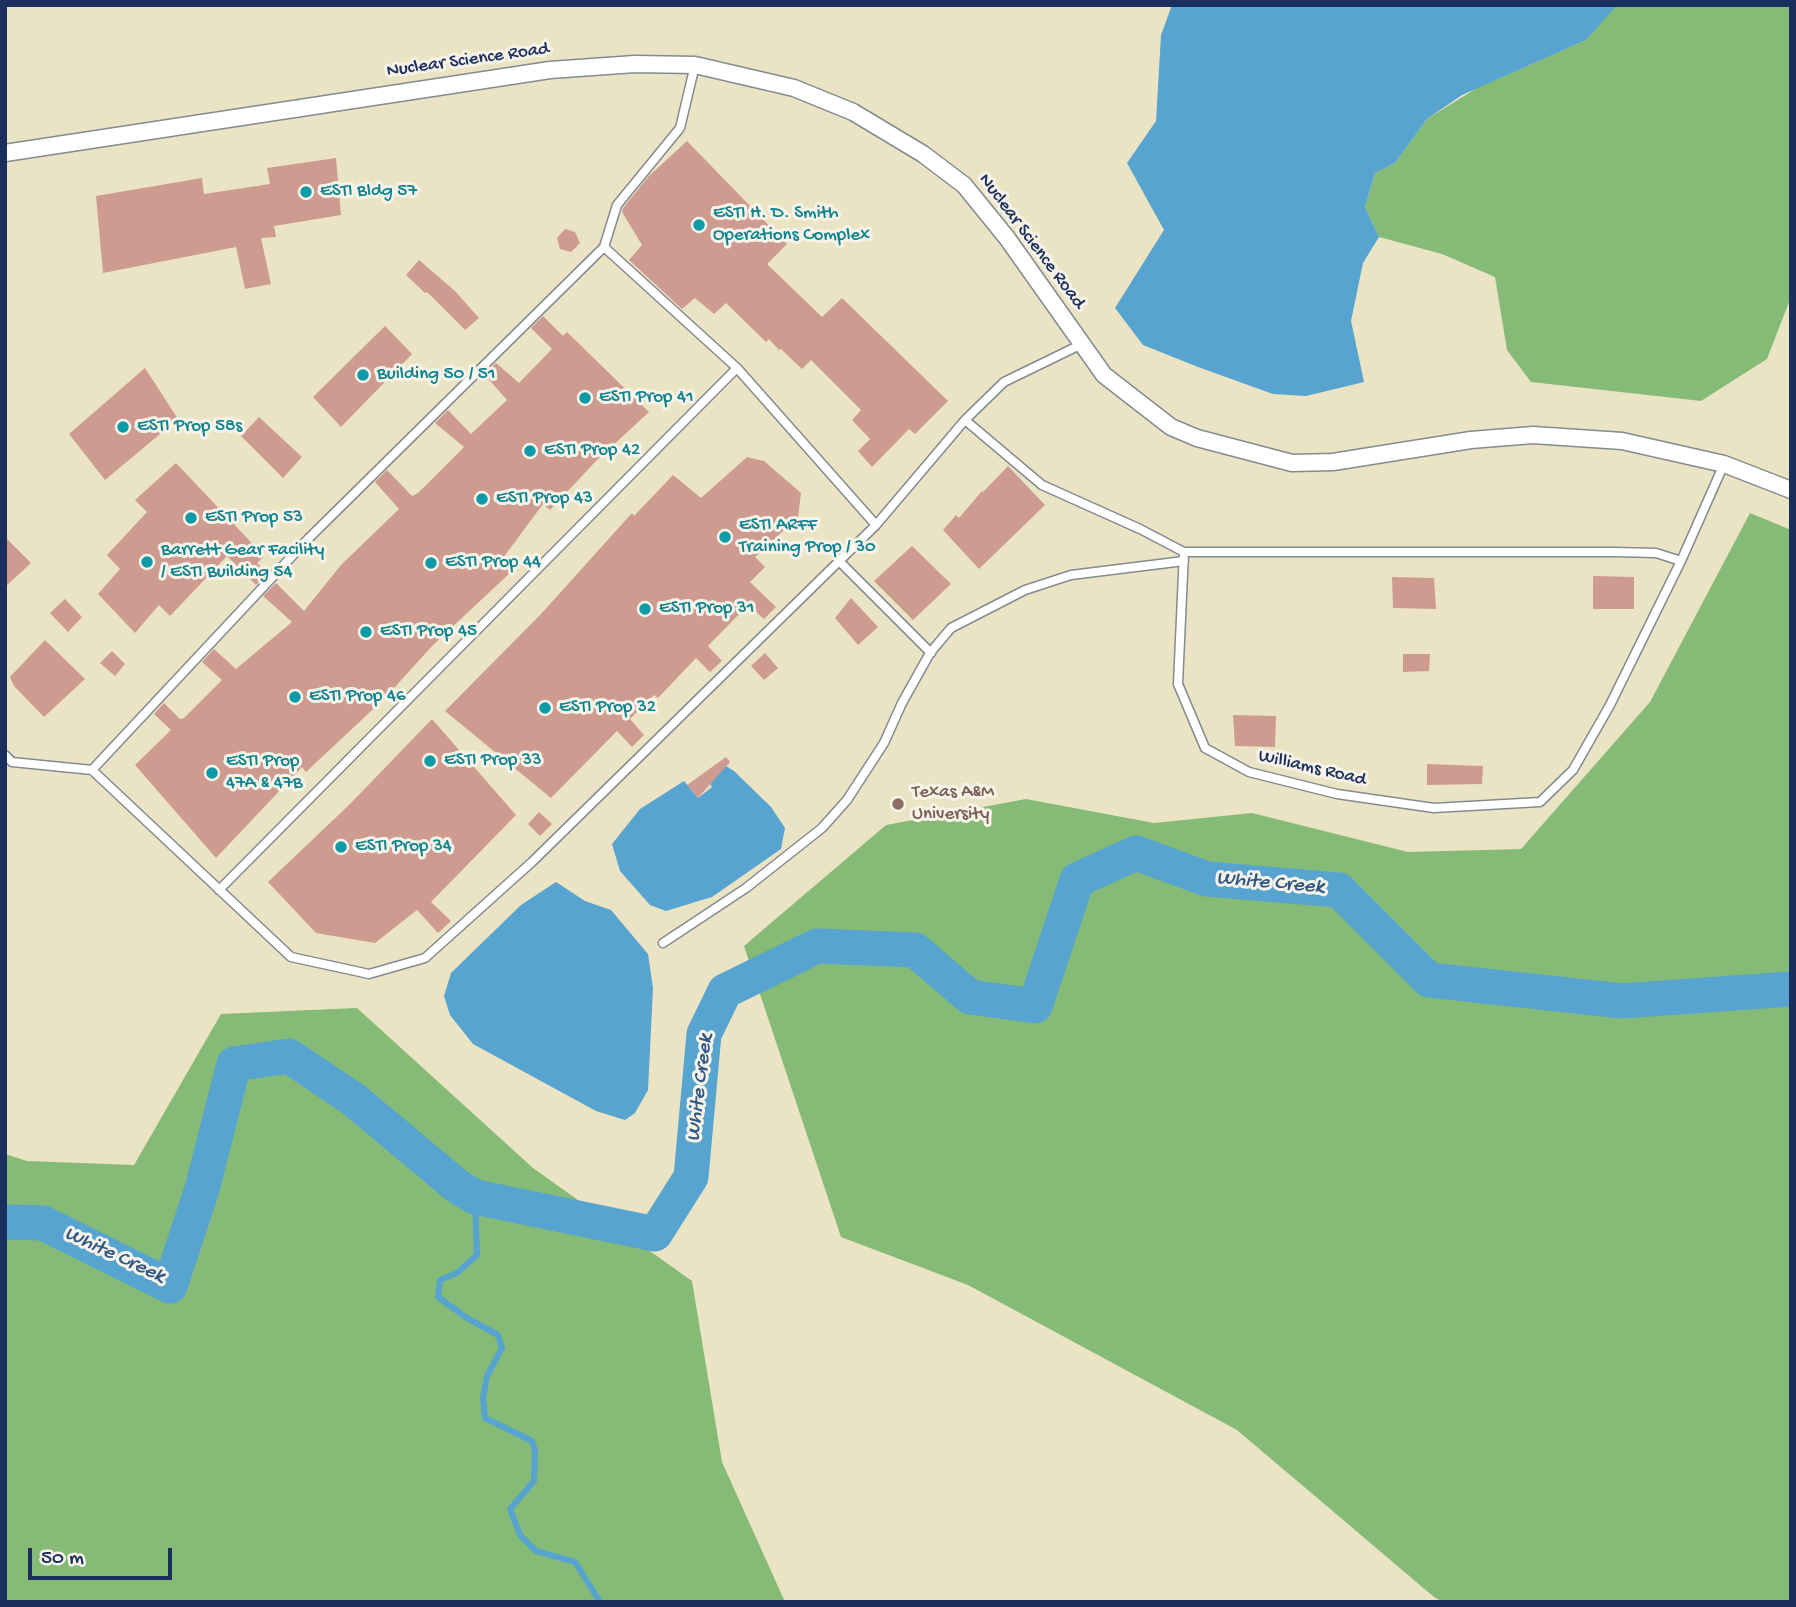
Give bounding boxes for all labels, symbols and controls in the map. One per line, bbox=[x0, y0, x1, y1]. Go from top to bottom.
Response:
street label: Nuclear Science Road bbox=[385, 38, 551, 84]
street label: Nuclear Science Road bbox=[973, 170, 1089, 314]
place label: ESTI Bldg 57 bbox=[320, 181, 417, 203]
marker: ESTI Bldg 57 bbox=[298, 184, 314, 200]
place label: ESTI H. D. Smith Operations Complex bbox=[713, 203, 870, 247]
marker: ESTI H. D. Smith Operations Complex bbox=[691, 217, 707, 233]
place label: Building 50 / 51 bbox=[377, 364, 496, 386]
marker: Building 50 / 51 bbox=[355, 367, 371, 383]
place label: ESTI Prop 41 bbox=[599, 387, 694, 409]
marker: ESTI Prop 41 bbox=[577, 390, 593, 406]
place label: ESTI Prop 58s bbox=[137, 416, 242, 438]
marker: ESTI Prop 58s bbox=[115, 419, 131, 435]
place label: ESTI Prop 42 bbox=[544, 440, 640, 462]
marker: ESTI Prop 42 bbox=[522, 443, 538, 459]
place label: ESTI Prop 43 bbox=[496, 488, 593, 510]
marker: ESTI Prop 43 bbox=[474, 491, 490, 507]
place label: ESTI Prop 53 bbox=[205, 507, 303, 529]
marker: ESTI Prop 53 bbox=[183, 510, 199, 526]
place label: ESTI ARFF Training Prop / 30 bbox=[739, 515, 876, 559]
marker: ESTI ARFF Training Prop / 30 bbox=[717, 529, 733, 545]
place label: Barrett Gear Facility / ESTI Building 54 bbox=[161, 540, 324, 584]
place label: ESTI Prop 44 bbox=[445, 552, 541, 574]
marker: Barrett Gear Facility / ESTI Building 54 bbox=[139, 554, 155, 570]
marker: ESTI Prop 44 bbox=[423, 555, 439, 571]
place label: ESTI Prop 31 bbox=[659, 598, 754, 620]
marker: ESTI Prop 31 bbox=[637, 601, 653, 617]
place label: ESTI Prop 45 bbox=[380, 621, 477, 643]
marker: ESTI Prop 45 bbox=[358, 624, 374, 640]
place label: ESTI Prop 46 bbox=[309, 686, 406, 708]
marker: ESTI Prop 46 bbox=[287, 689, 303, 705]
place label: ESTI Prop 32 bbox=[559, 697, 656, 719]
marker: ESTI Prop 32 bbox=[537, 700, 553, 716]
street label: Williams Road bbox=[1256, 746, 1368, 792]
place label: ESTI Prop 33 bbox=[444, 750, 542, 772]
place label: ESTI Prop 47A & 47B bbox=[226, 751, 302, 795]
marker: ESTI Prop 33 bbox=[422, 753, 438, 769]
marker: ESTI Prop 47A & 47B bbox=[204, 765, 220, 781]
place label: Texas A&M University bbox=[912, 782, 994, 826]
marker: Texas A&M University bbox=[890, 796, 906, 812]
place label: ESTI Prop 34 bbox=[355, 836, 452, 858]
marker: ESTI Prop 34 bbox=[333, 839, 349, 855]
water label: White Creek bbox=[1215, 867, 1325, 901]
water label: White Creek bbox=[682, 1033, 720, 1143]
water label: White Creek bbox=[60, 1222, 168, 1290]
scale bar bbox=[32, 1534, 175, 1578]
text: 50 m bbox=[41, 1547, 84, 1572]

